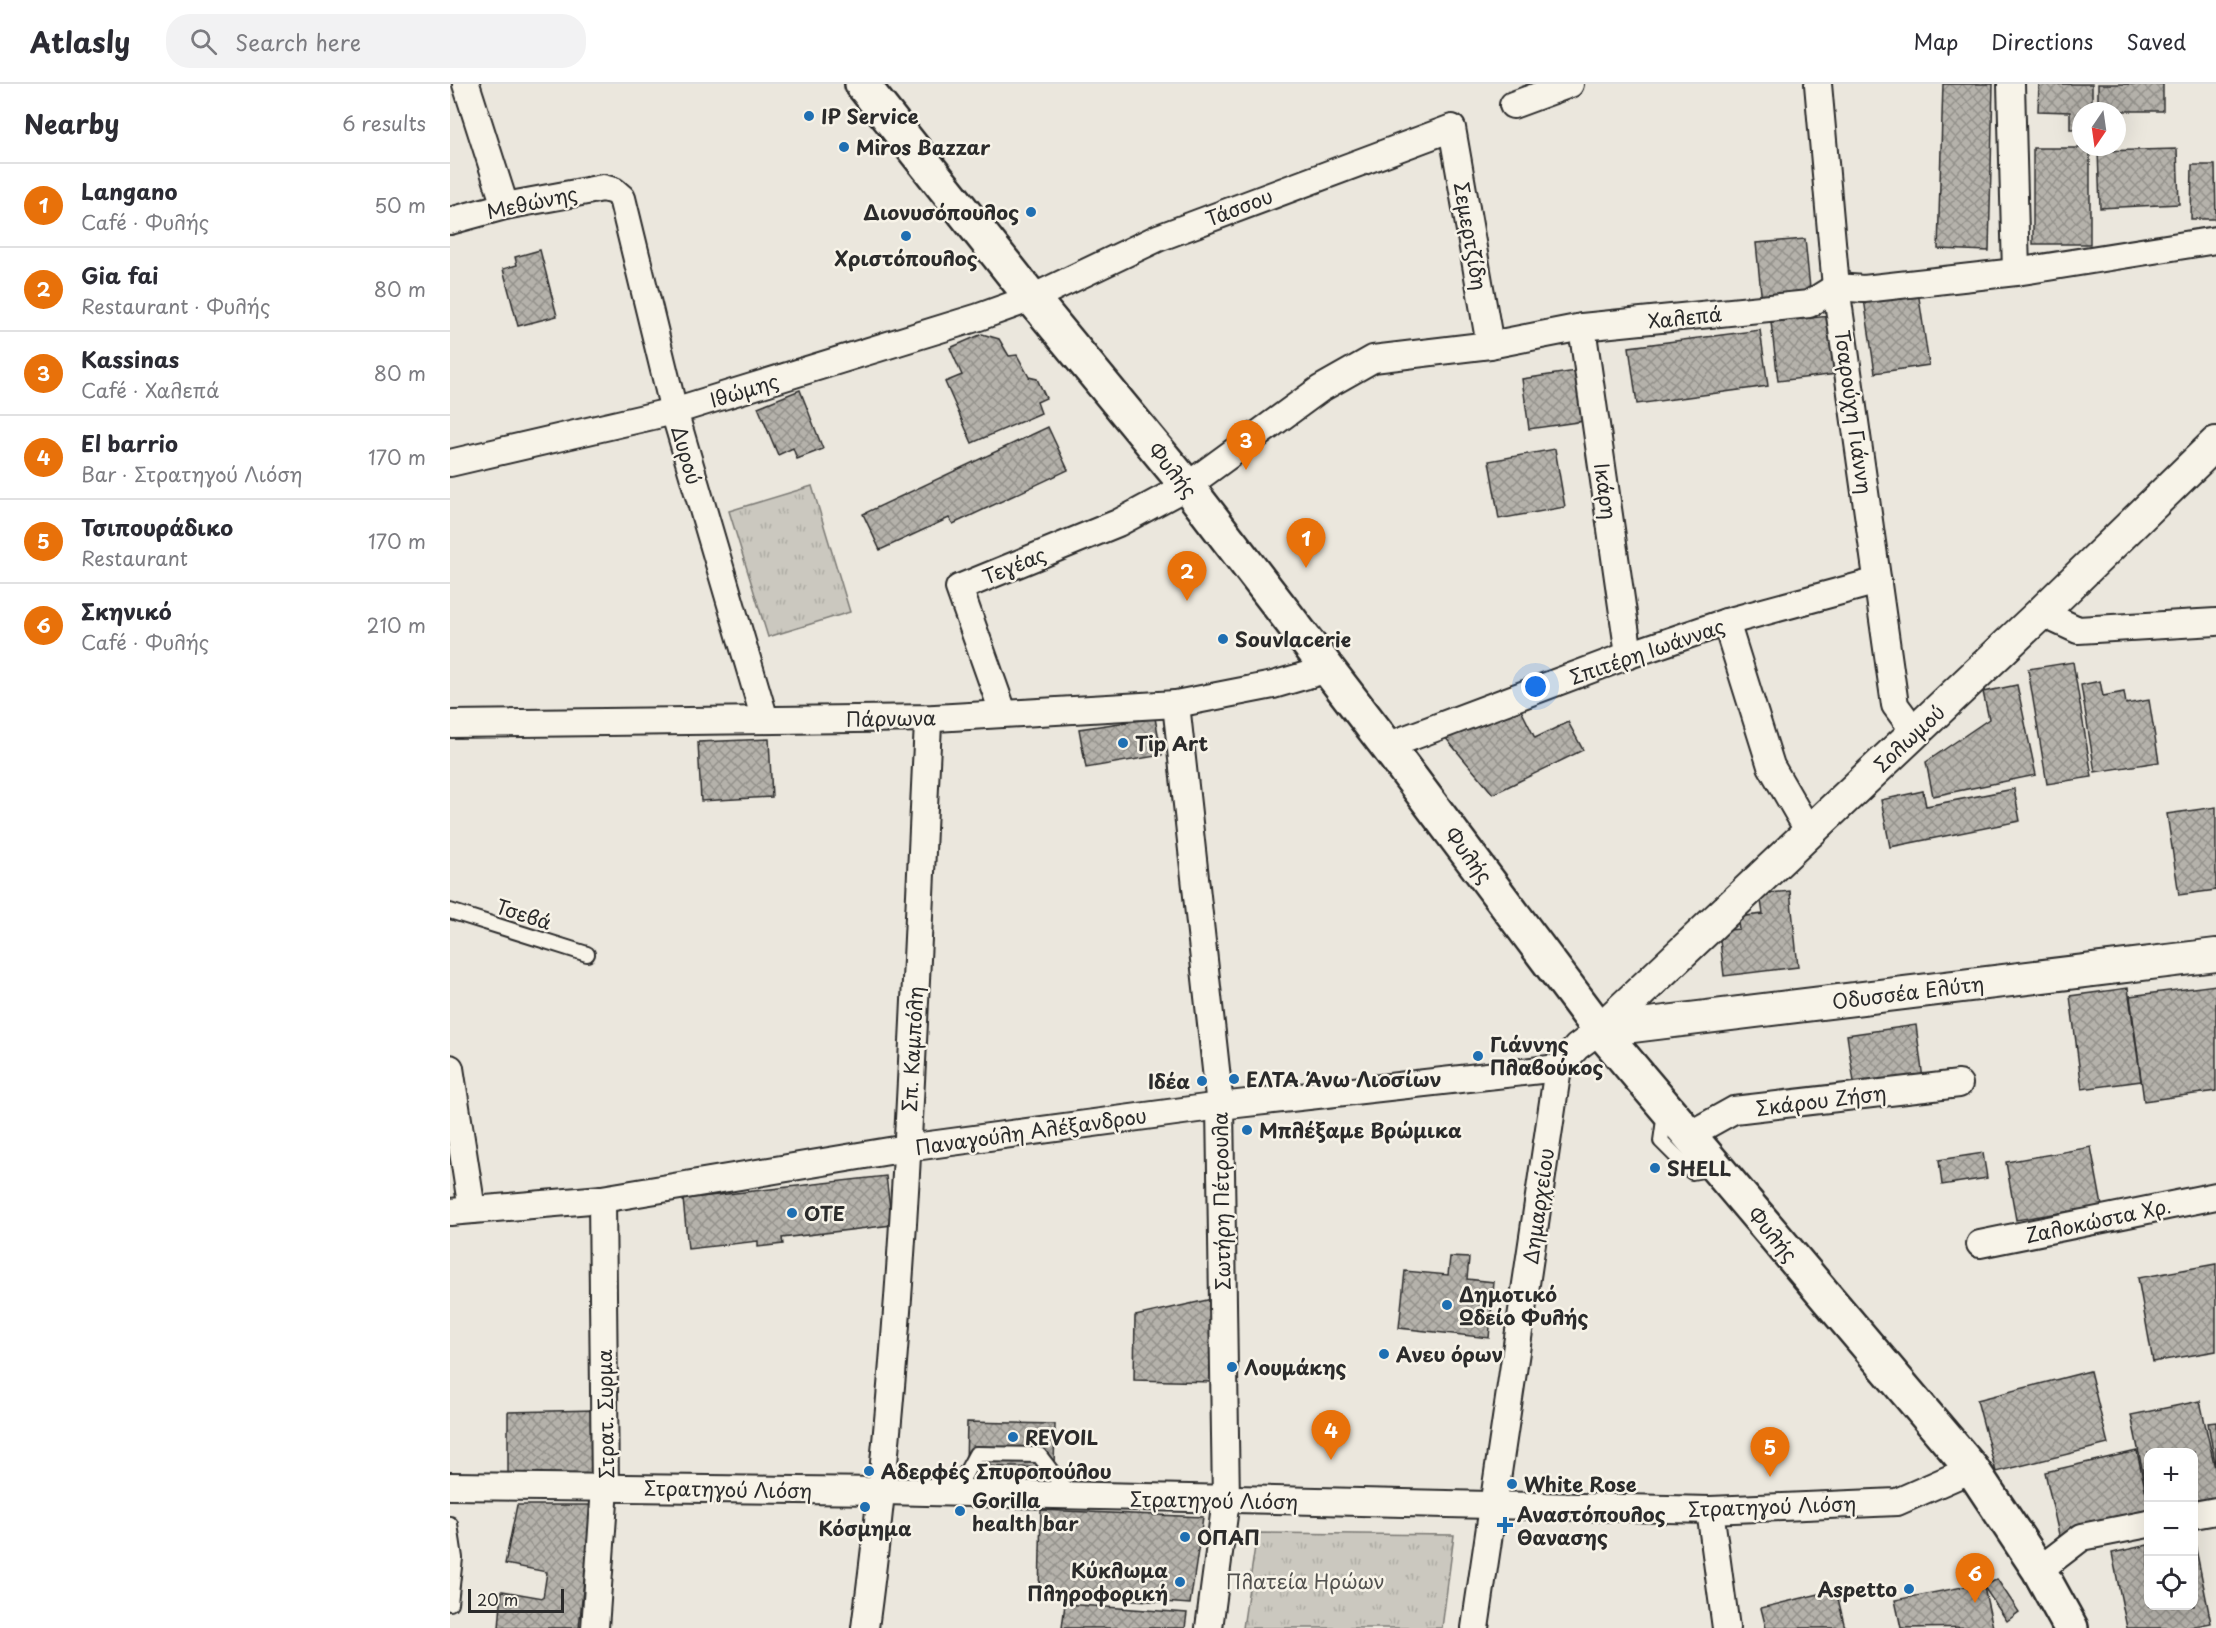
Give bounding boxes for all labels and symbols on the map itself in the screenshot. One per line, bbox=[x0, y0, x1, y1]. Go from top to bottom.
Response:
place label: IP Service bbox=[821, 101, 919, 131]
north arrow bbox=[2072, 102, 2126, 156]
marker: IP Service bbox=[802, 109, 816, 123]
place label: Miros Bazzar bbox=[856, 132, 991, 162]
marker: Miros Bazzar bbox=[837, 140, 851, 154]
street label: Μεθώνης bbox=[484, 178, 580, 226]
street label: Τάσσου bbox=[1201, 180, 1277, 234]
street label: Σεμερτζίδη bbox=[1447, 180, 1495, 292]
place label: Διονυσόπουλος bbox=[863, 197, 1019, 227]
marker: Διονυσόπουλος bbox=[1024, 205, 1038, 219]
marker: Χριστόπουλος bbox=[899, 229, 913, 243]
place label: Χριστόπουλος bbox=[834, 243, 978, 273]
street label: Χαλεπά bbox=[1647, 298, 1723, 336]
street label: Τσαρούχη Γιάννη bbox=[1828, 328, 1880, 496]
street label: Ιθώμης bbox=[706, 365, 782, 415]
pin: 3 bbox=[1226, 420, 1266, 470]
street label: Δυρού bbox=[664, 422, 710, 488]
street label: Φυλής bbox=[1141, 436, 1205, 504]
street label: Ικάρη bbox=[1587, 461, 1625, 521]
pin: 1 bbox=[1286, 518, 1326, 568]
street label: Τεγέας bbox=[978, 539, 1050, 591]
pin: 2 bbox=[1168, 552, 1206, 601]
street label: Σπιτέρη Ιωάννας bbox=[1566, 610, 1728, 692]
place label: Souvlacerie bbox=[1235, 624, 1351, 654]
marker: Souvlacerie bbox=[1216, 632, 1230, 646]
your location bbox=[1521, 672, 1550, 701]
street label: Σολωμού bbox=[1867, 697, 1951, 779]
street label: Πάρνωνα bbox=[846, 702, 936, 734]
place label: Tip Art bbox=[1135, 728, 1208, 758]
marker: Tip Art bbox=[1116, 736, 1130, 750]
street label: Φυλής bbox=[1438, 820, 1500, 890]
street label: Τσεβά bbox=[492, 891, 556, 937]
street label: Οδυσσέα Ελύτη bbox=[1830, 968, 1986, 1016]
street label: Σπ. Καμπόλη bbox=[894, 985, 930, 1113]
place label: Γιάννης Πλαβούκος bbox=[1490, 1029, 1604, 1082]
marker: Γιάννης Πλαβούκος bbox=[1471, 1049, 1485, 1063]
place label: ΕΛΤΑ Άνω Λιοσίων bbox=[1246, 1064, 1442, 1094]
place label: Ιδέα bbox=[1148, 1066, 1190, 1096]
marker: ΕΛΤΑ Άνω Λιοσίων bbox=[1227, 1072, 1241, 1086]
marker: Ιδέα bbox=[1195, 1074, 1209, 1088]
street label: Σκάρου Ζήση bbox=[1754, 1077, 1888, 1123]
street label: Παναγούλη Αλέξανδρου bbox=[913, 1100, 1149, 1162]
street label: Σωτήρη Πέτρουλα bbox=[1204, 1112, 1238, 1290]
place label: Μπλέξαμε Βρώμικα bbox=[1259, 1115, 1462, 1145]
marker: Μπλέξαμε Βρώμικα bbox=[1240, 1123, 1254, 1137]
street label: Δημαρχείου bbox=[1515, 1146, 1561, 1266]
place label: SHELL bbox=[1667, 1153, 1732, 1183]
marker: SHELL bbox=[1648, 1161, 1662, 1175]
street label: Ζαλοκώστα Χρ. bbox=[2022, 1190, 2174, 1250]
place label: ΟΤΕ bbox=[804, 1198, 845, 1228]
street label: Φυλής bbox=[1741, 1200, 1805, 1268]
marker: ΟΤΕ bbox=[785, 1206, 799, 1220]
place label: Δημοτικό Ωδείο Φυλής bbox=[1459, 1279, 1588, 1332]
marker: Δημοτικό Ωδείο Φυλής bbox=[1440, 1298, 1454, 1312]
place label: Ανευ όρων bbox=[1396, 1339, 1503, 1369]
marker: Ανευ όρων bbox=[1377, 1347, 1391, 1361]
street label: Στρατ. Συρμα bbox=[589, 1349, 621, 1479]
place label: Λουμάκης bbox=[1244, 1352, 1346, 1382]
marker: Λουμάκης bbox=[1225, 1360, 1239, 1374]
pin: 4 bbox=[1312, 1410, 1350, 1460]
place label: REVOIL bbox=[1025, 1422, 1099, 1452]
pin: 5 bbox=[1750, 1428, 1790, 1477]
marker: REVOIL bbox=[1006, 1430, 1020, 1444]
place label: Αδερφές Σπυροπούλου bbox=[881, 1456, 1112, 1486]
marker: Αδερφές Σπυροπούλου bbox=[862, 1464, 876, 1478]
place label: White Rose bbox=[1524, 1469, 1637, 1499]
street label: Στρατηγού Λιόση bbox=[644, 1473, 812, 1505]
marker: White Rose bbox=[1505, 1477, 1519, 1491]
street label: Στρατηγού Λιόση bbox=[1130, 1484, 1298, 1516]
place label: Gorilla health bar bbox=[972, 1485, 1079, 1538]
street label: Στρατηγού Λιόση bbox=[1687, 1488, 1857, 1524]
place label: Αναστόπουλος Θανασης bbox=[1517, 1499, 1666, 1552]
marker: Κόσμημα bbox=[858, 1500, 872, 1514]
marker: Gorilla health bar bbox=[953, 1504, 967, 1518]
place label: Κόσμημα bbox=[818, 1513, 912, 1543]
marker: Αναστόπουλος Θανασης bbox=[1498, 1518, 1512, 1532]
place label: ΟΠΑΠ bbox=[1197, 1522, 1260, 1552]
marker: ΟΠΑΠ bbox=[1178, 1530, 1192, 1544]
pin: 6 bbox=[1956, 1554, 1994, 1603]
place label: Κύκλωμα Πληροφορική bbox=[1027, 1555, 1168, 1608]
park label: Πλατεία Ηρώων bbox=[1225, 1566, 1385, 1596]
place label: Aspetto bbox=[1817, 1574, 1897, 1604]
marker: Κύκλωμα Πληροφορική bbox=[1173, 1575, 1187, 1589]
marker: Aspetto bbox=[1902, 1582, 1916, 1596]
scale bar bbox=[468, 1586, 564, 1614]

